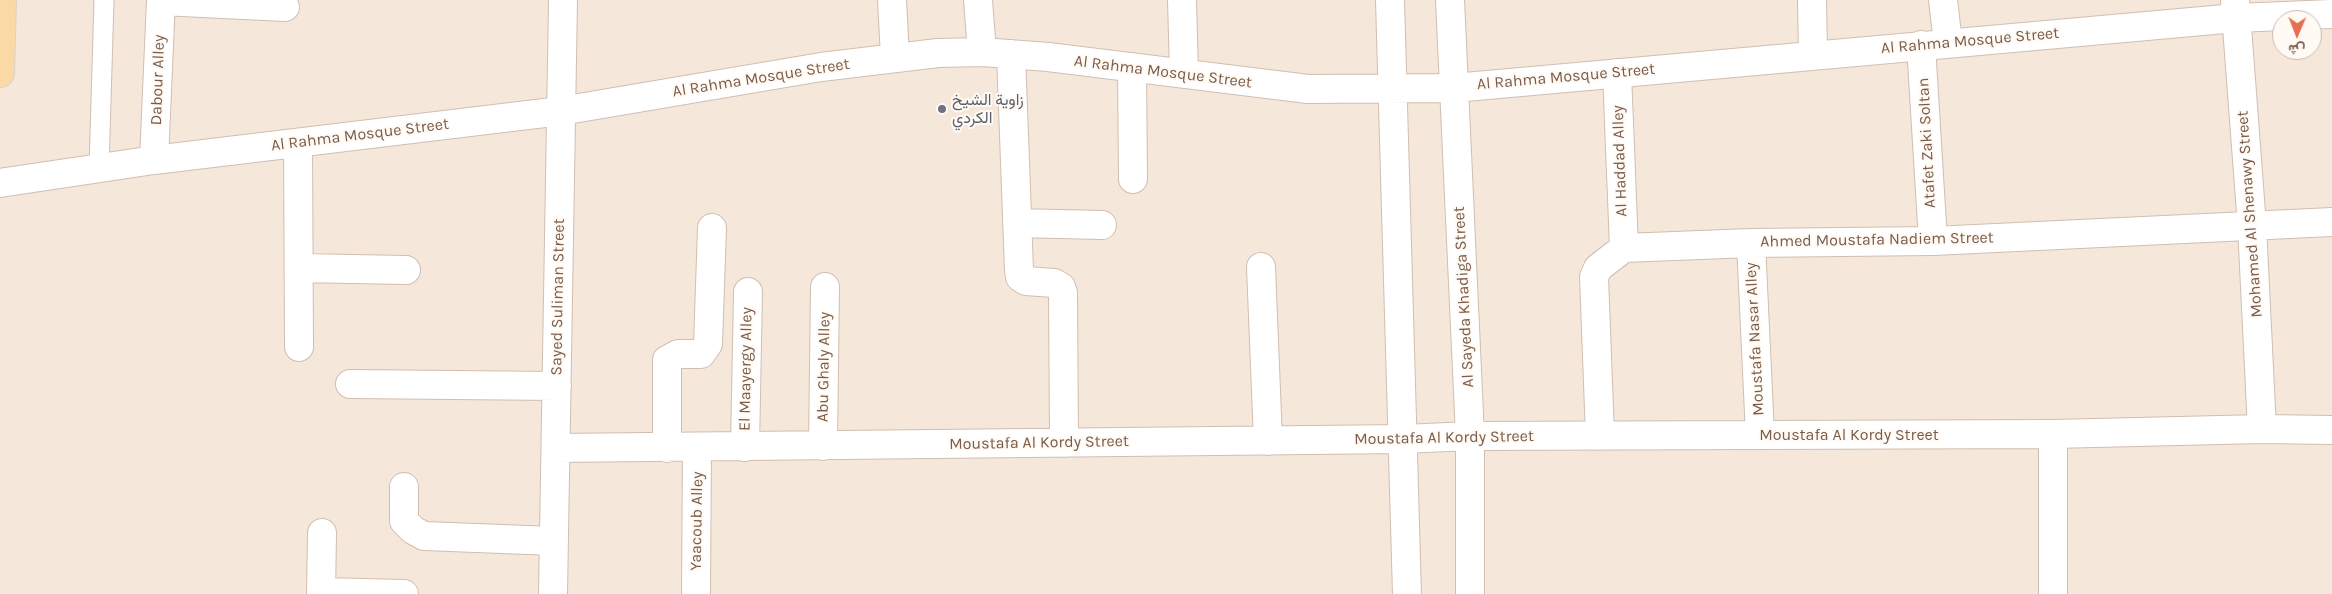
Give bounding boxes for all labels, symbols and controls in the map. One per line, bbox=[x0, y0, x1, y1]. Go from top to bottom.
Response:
north arrow bbox=[2272, 10, 2322, 60]
street label: Al Rahma Mosque Street bbox=[1880, 24, 2060, 58]
street label: Dabour Alley bbox=[147, 34, 169, 126]
text: ش bbox=[2288, 41, 2305, 58]
street label: Al Rahma Mosque Street bbox=[1073, 52, 1253, 92]
street label: Al Rahma Mosque Street bbox=[671, 55, 851, 101]
street label: Al Rahma Mosque Street bbox=[1476, 60, 1656, 94]
street label: Atafet Zaki Soltan bbox=[1914, 77, 1940, 209]
place label: زاوية الشيخ الكردي bbox=[952, 90, 1024, 128]
marker: زاوية الشيخ الكردي bbox=[936, 103, 948, 115]
street label: Al Haddad Alley bbox=[1608, 105, 1632, 217]
street label: Mohamed Al Shenawy Street bbox=[2233, 110, 2267, 318]
street label: Al Rahma Mosque Street bbox=[270, 115, 450, 155]
street label: Al Sayeda Khadiga Street bbox=[1450, 206, 1478, 388]
street label: Sayed Suliman Street bbox=[547, 218, 569, 376]
street label: Ahmed Moustafa Nadiem Street bbox=[1760, 228, 1994, 252]
street label: Moustafa Nasar Alley bbox=[1741, 262, 1769, 416]
street label: El Maayergy Alley bbox=[735, 307, 757, 431]
street label: Abu Ghaly Alley bbox=[813, 312, 835, 422]
street label: Moustafa Al Kordy Street bbox=[1759, 425, 1939, 445]
street label: Moustafa Al Kordy Street bbox=[1354, 427, 1534, 449]
street label: Moustafa Al Kordy Street bbox=[949, 432, 1129, 454]
street label: Yaacoub Alley bbox=[687, 471, 707, 571]

